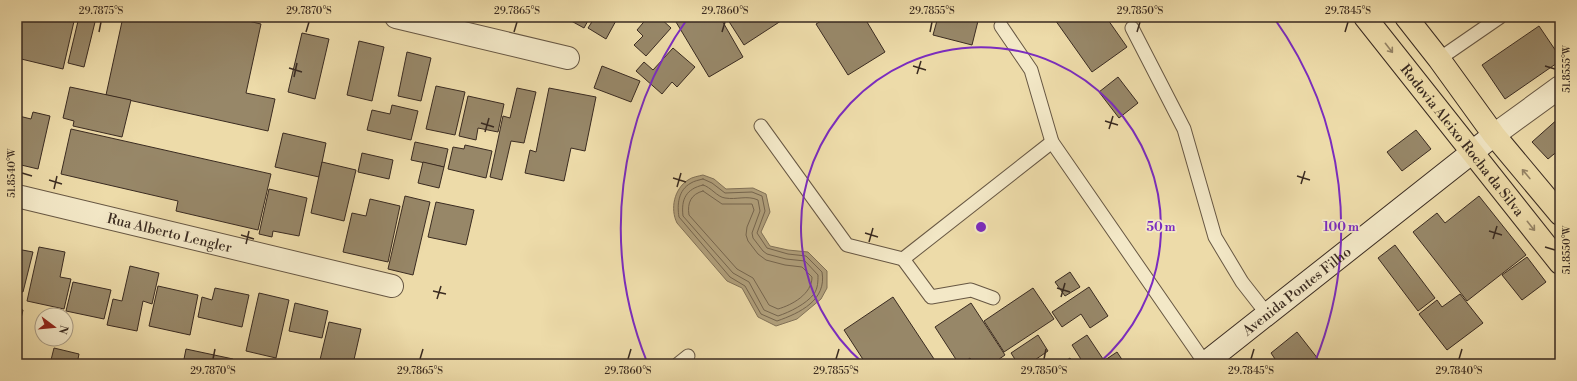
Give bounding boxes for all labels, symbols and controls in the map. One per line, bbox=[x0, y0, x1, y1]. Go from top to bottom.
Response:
text: 29.7875°S bbox=[79, 5, 124, 17]
text: 29.7870°S bbox=[286, 5, 332, 17]
text: 29.7865°S bbox=[494, 5, 540, 17]
text: 29.7860°S bbox=[701, 5, 749, 17]
text: 29.7855°S bbox=[909, 5, 955, 17]
text: 29.7850°S bbox=[1117, 5, 1164, 17]
text: 29.7845°S bbox=[1325, 5, 1371, 17]
one-way arrow bbox=[1384, 42, 1393, 53]
text: 51.8555°W bbox=[1561, 44, 1573, 93]
street label: Rodovia Aleixo Rocha da Silva bbox=[1396, 61, 1528, 221]
text: 51.8540°W bbox=[6, 147, 18, 198]
one-way arrow bbox=[1522, 168, 1531, 179]
street label: Rua Alberto Lengler bbox=[105, 210, 234, 257]
centre of rings bbox=[974, 220, 988, 234]
text: 50 m bbox=[1146, 220, 1176, 235]
text: 100 m bbox=[1323, 220, 1359, 235]
one-way arrow bbox=[1526, 221, 1535, 232]
text: 51.8550°W bbox=[1561, 225, 1573, 274]
street label: Avenida Pontes Filho bbox=[1238, 243, 1355, 341]
north arrow bbox=[34, 307, 74, 347]
text: N bbox=[55, 323, 71, 336]
text: 29.7870°S bbox=[190, 365, 236, 377]
text: 29.7865°S bbox=[397, 365, 443, 377]
text: 29.7860°S bbox=[604, 365, 652, 377]
text: 29.7855°S bbox=[813, 365, 859, 377]
text: 29.7850°S bbox=[1021, 365, 1068, 377]
text: 29.7845°S bbox=[1228, 365, 1274, 377]
text: 29.7840°S bbox=[1435, 365, 1483, 377]

